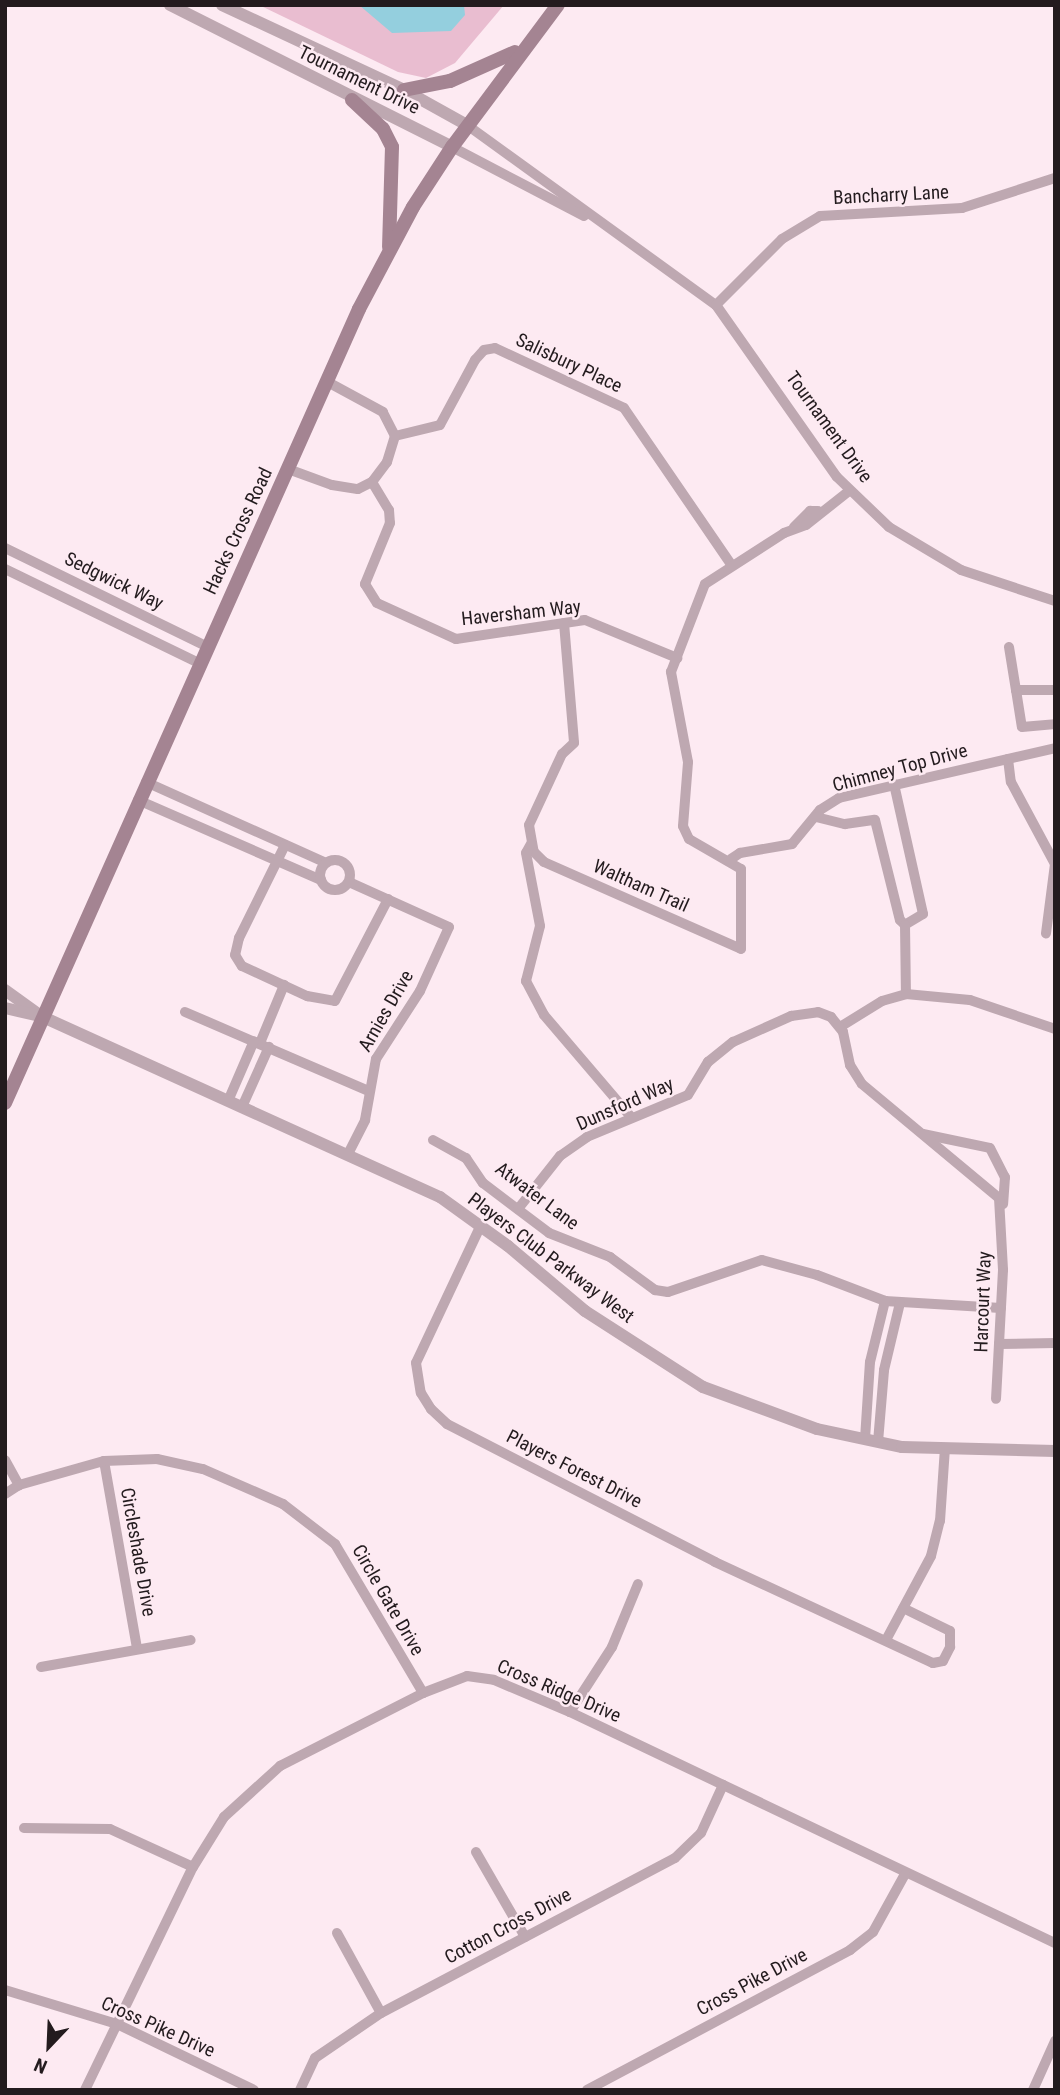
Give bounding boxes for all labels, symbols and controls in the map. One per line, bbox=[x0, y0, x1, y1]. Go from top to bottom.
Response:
street label: Tournament Drive bbox=[295, 41, 423, 119]
street label: Bancharry Lane bbox=[832, 181, 950, 209]
street label: Salisbury Place bbox=[512, 328, 626, 398]
street label: Tournament Drive bbox=[781, 367, 877, 487]
street label: Hacks Cross Road bbox=[199, 464, 277, 598]
street label: Sedgwick Way bbox=[61, 547, 167, 615]
street label: Haversham Way bbox=[460, 595, 582, 631]
street label: Chimney Top Drive bbox=[830, 739, 970, 797]
street label: Waltham Trail bbox=[589, 855, 693, 917]
street label: Arnies Drive bbox=[354, 966, 418, 1056]
street label: Dunsford Way bbox=[573, 1072, 677, 1136]
street label: Atwater Lane bbox=[491, 1157, 583, 1235]
street label: Players Club Parkway West bbox=[463, 1188, 639, 1328]
street label: Harcourt Way bbox=[970, 1251, 996, 1353]
street label: Players Forest Drive bbox=[502, 1425, 646, 1513]
street label: Circleshade Drive bbox=[115, 1486, 161, 1618]
street label: Circle Gate Drive bbox=[347, 1540, 429, 1660]
street label: Cross Ridge Drive bbox=[494, 1655, 624, 1727]
street label: Cotton Cross Drive bbox=[441, 1883, 575, 1969]
street label: Cross Pike Drive bbox=[693, 1943, 811, 2021]
street label: Cross Pike Drive bbox=[98, 1992, 218, 2062]
north arrow bbox=[14, 2011, 84, 2081]
text: N bbox=[31, 2053, 50, 2079]

